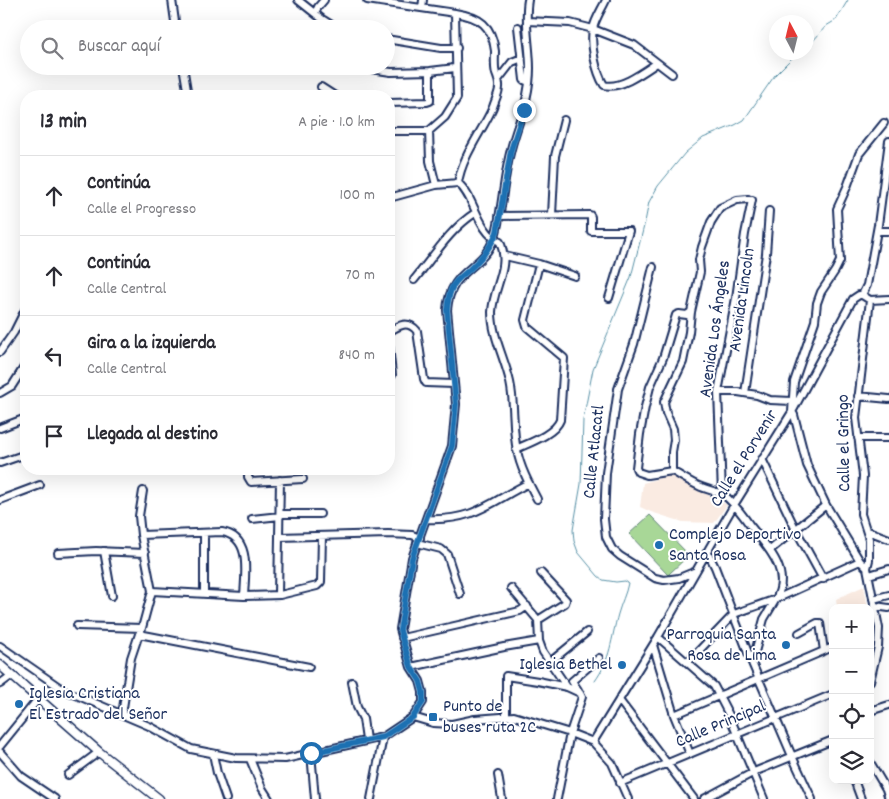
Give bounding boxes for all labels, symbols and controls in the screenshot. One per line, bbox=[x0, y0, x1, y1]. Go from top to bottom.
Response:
north arrow bbox=[769, 15, 814, 60]
search box bbox=[20, 20, 395, 75]
icon: search bbox=[38, 34, 66, 62]
text: Buscar aquí bbox=[78, 34, 160, 61]
route end bbox=[513, 99, 536, 122]
text: 13 min bbox=[40, 108, 87, 138]
text: A pie · 1.0 km bbox=[298, 111, 375, 134]
text: Continúa bbox=[87, 171, 150, 198]
icon: ahead bbox=[40, 182, 68, 210]
text: 100 m bbox=[339, 184, 375, 207]
text: Calle el Progresso bbox=[87, 198, 196, 221]
street label: Avenida Lincoln bbox=[723, 246, 763, 354]
text: Continúa bbox=[87, 251, 150, 278]
street label: Avenida Los Ángeles bbox=[694, 259, 738, 399]
icon: ahead bbox=[40, 262, 68, 290]
text: 70 m bbox=[345, 264, 375, 287]
text: Calle Central bbox=[87, 278, 166, 301]
text: Gira a la izquierda bbox=[87, 331, 215, 358]
icon: left bbox=[40, 342, 68, 370]
text: 840 m bbox=[339, 344, 375, 367]
text: Calle Central bbox=[87, 358, 166, 381]
street label: Calle el Gringo bbox=[832, 394, 858, 492]
street label: Calle Atlacatl bbox=[578, 403, 612, 500]
street label: Calle el Porvenir bbox=[705, 405, 785, 513]
icon: arrive bbox=[40, 422, 68, 450]
text: Llegada al destino bbox=[87, 422, 218, 449]
place label: Complejo Deportivo Santa Rosa bbox=[669, 523, 801, 569]
marker: Complejo Deportivo Santa Rosa bbox=[653, 539, 665, 551]
map controls bbox=[829, 604, 874, 784]
button: + bbox=[829, 604, 874, 649]
place label: Parroquia Santa Rosa de Lima bbox=[667, 623, 777, 669]
marker: Parroquia Santa Rosa de Lima bbox=[780, 639, 792, 651]
button: − bbox=[829, 649, 874, 694]
place label: Iglesia Bethel bbox=[519, 653, 613, 678]
marker: Iglesia Bethel bbox=[616, 659, 628, 671]
place label: Iglesia Cristiana El Estrado del Señor bbox=[29, 682, 168, 728]
street label: Calle Principal bbox=[672, 694, 771, 755]
button: locate bbox=[829, 694, 874, 739]
place label: Punto de buses ruta 2C bbox=[443, 695, 536, 741]
marker: Iglesia Cristiana El Estrado del Señor bbox=[13, 698, 25, 710]
marker: Punto de buses ruta 2C bbox=[427, 711, 439, 723]
button: layers bbox=[829, 739, 874, 784]
route start bbox=[300, 742, 323, 765]

